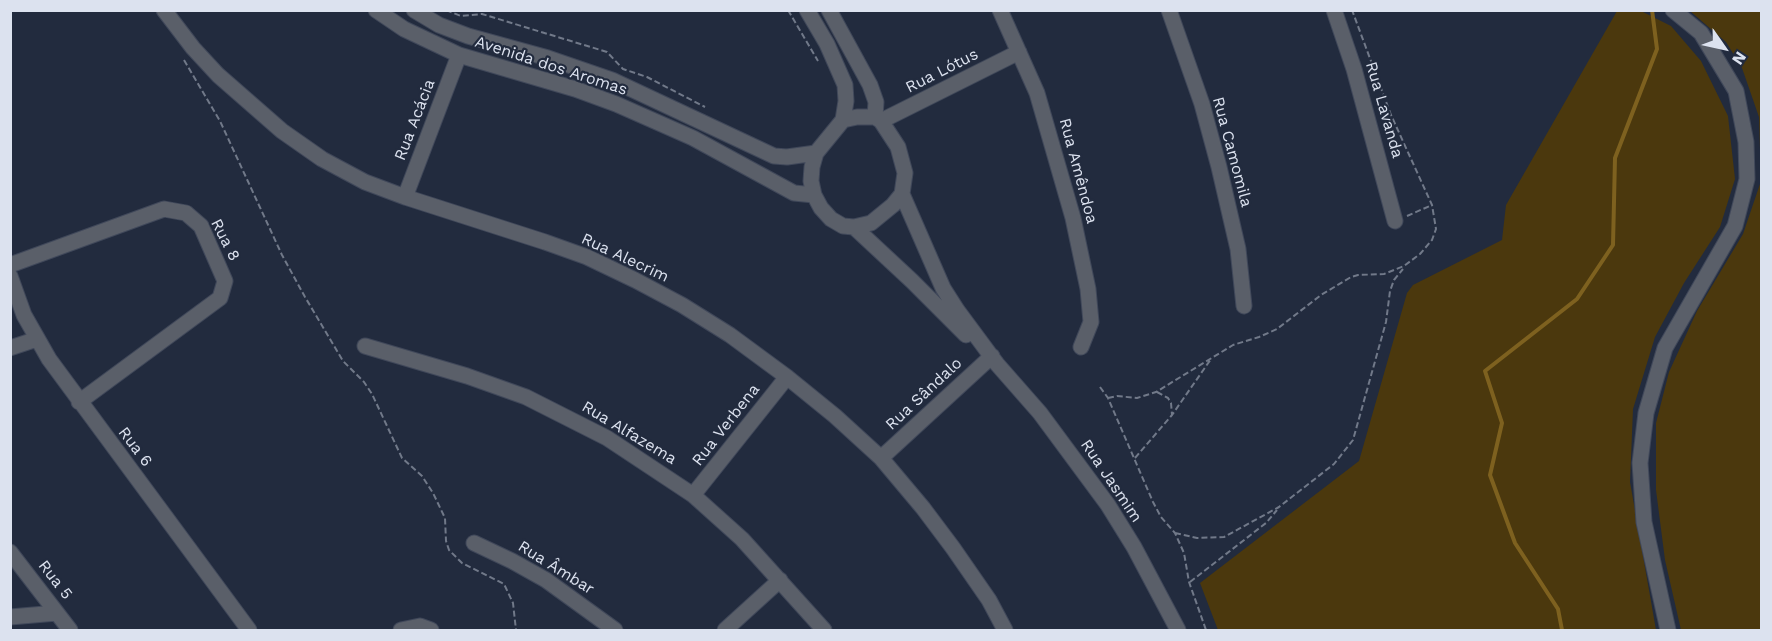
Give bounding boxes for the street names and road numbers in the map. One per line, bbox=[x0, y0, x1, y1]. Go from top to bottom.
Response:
street label: Avenida dos Aromas bbox=[472, 32, 630, 100]
street label: Rua Lótus bbox=[903, 45, 981, 97]
street label: Rua Lavanda bbox=[1361, 60, 1407, 160]
street label: Rua Acácia bbox=[391, 77, 439, 163]
street label: Rua Camomila bbox=[1208, 95, 1256, 209]
street label: Rua Amêndoa bbox=[1055, 116, 1101, 226]
street label: Rua 8 bbox=[206, 216, 244, 264]
street label: Rua Alecrim bbox=[578, 229, 672, 287]
street label: Rua Sândalo bbox=[882, 354, 966, 434]
street label: Rua Verbena bbox=[688, 380, 764, 470]
street label: Rua Alfazema bbox=[578, 397, 680, 469]
street label: Rua 6 bbox=[114, 423, 156, 471]
street label: Rua Jasmim bbox=[1076, 436, 1146, 526]
street label: Rua Âmbar bbox=[514, 537, 598, 599]
street label: Rua 5 bbox=[34, 557, 76, 603]

